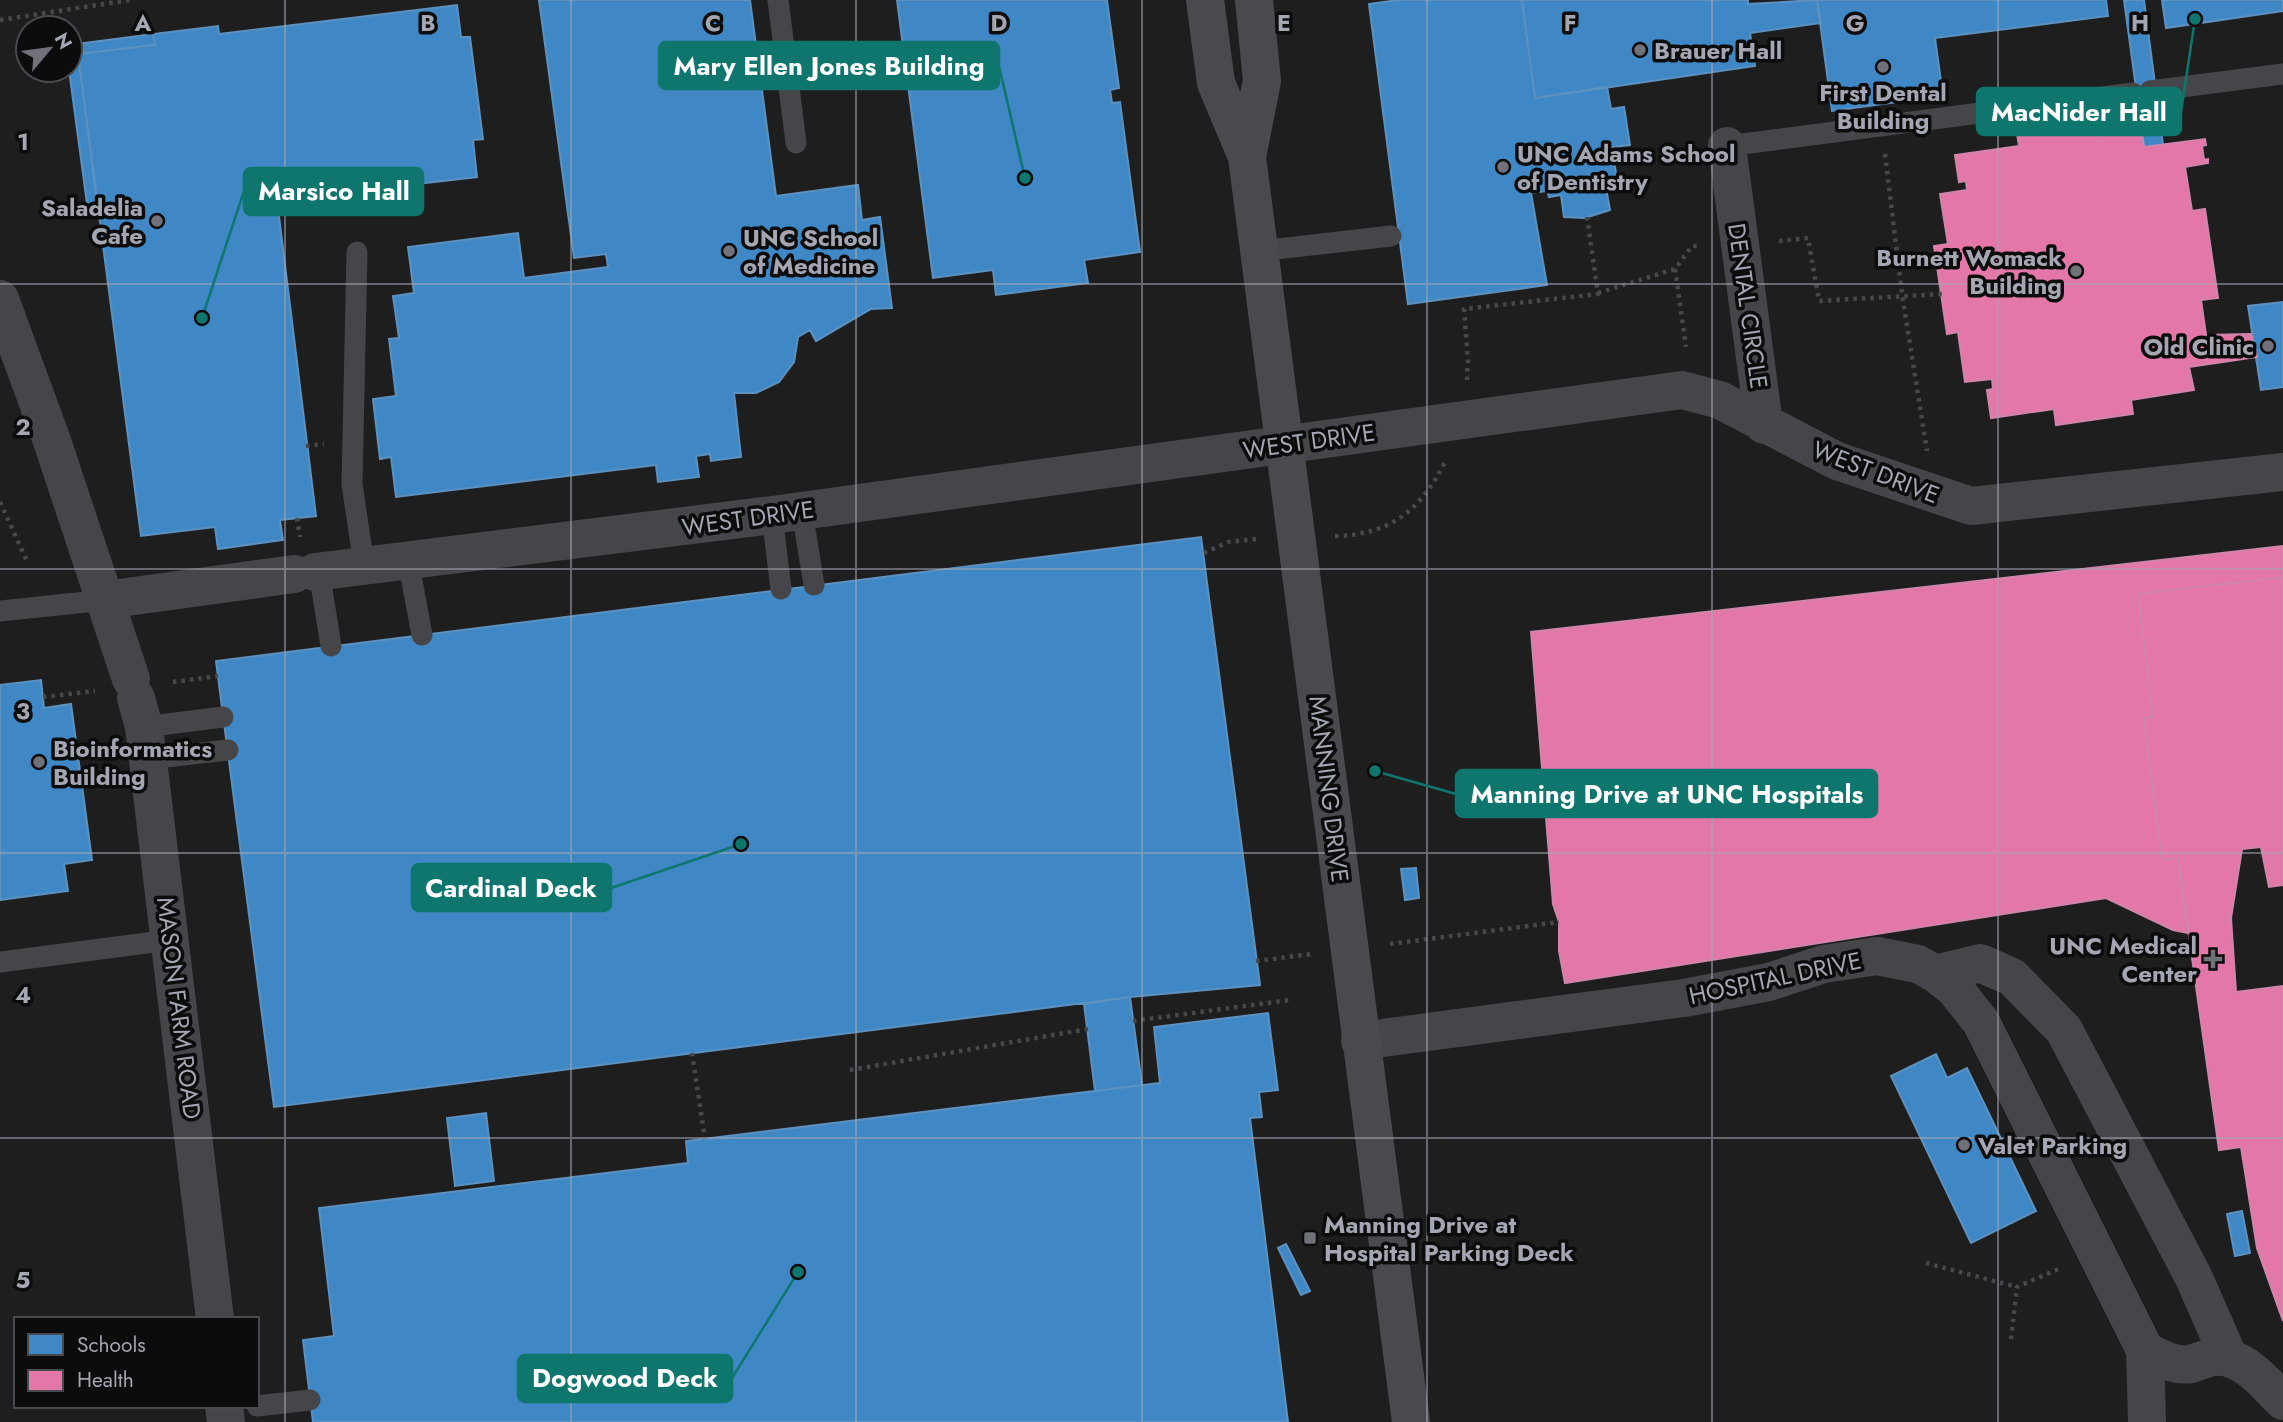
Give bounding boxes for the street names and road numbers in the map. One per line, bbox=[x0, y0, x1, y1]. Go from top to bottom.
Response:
street label: DENTAL CIRCLE bbox=[1719, 221, 1777, 391]
street label: WEST DRIVE bbox=[1241, 414, 1377, 468]
street label: WEST DRIVE bbox=[1808, 432, 1944, 512]
street label: WEST DRIVE bbox=[680, 491, 816, 545]
street label: MANNING DRIVE bbox=[1300, 694, 1358, 884]
street label: MASON FARM ROAD bbox=[148, 895, 210, 1121]
street label: HOSPITAL DRIVE bbox=[1685, 943, 1865, 1013]

